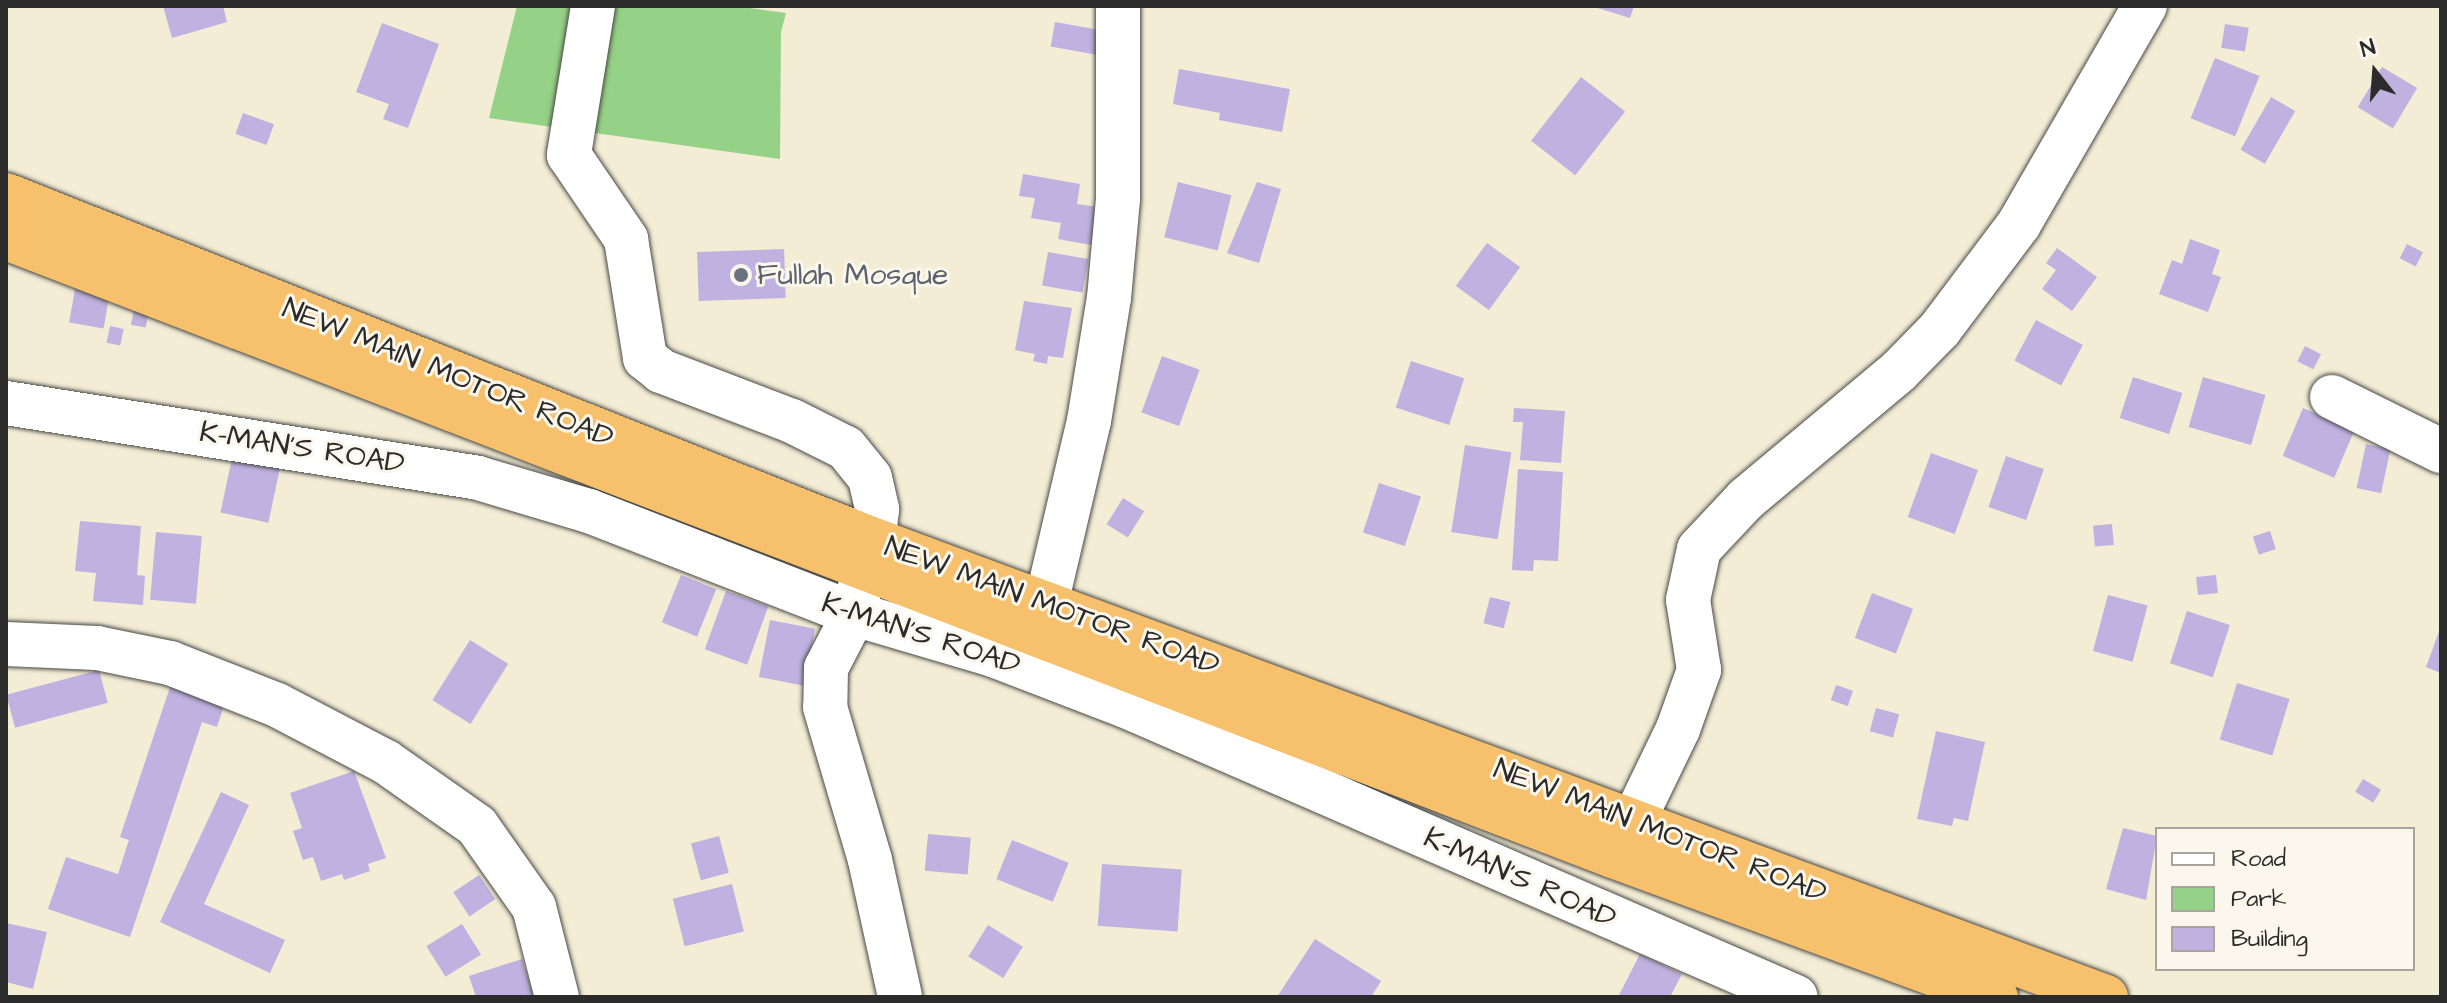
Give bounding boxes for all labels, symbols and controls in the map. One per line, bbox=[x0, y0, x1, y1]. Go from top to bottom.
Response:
north arrow bbox=[2335, 32, 2415, 112]
text: N bbox=[2357, 32, 2379, 65]
place label: Fullah Mosque bbox=[757, 257, 948, 293]
marker: Fullah Mosque bbox=[732, 266, 750, 284]
street label: NEW MAIN MOTOR ROAD bbox=[277, 290, 619, 456]
street label: K-MAN'S ROAD bbox=[197, 414, 407, 482]
street label: NEW MAIN MOTOR ROAD bbox=[880, 529, 1224, 683]
street label: K-MAN'S ROAD bbox=[817, 585, 1025, 683]
street label: NEW MAIN MOTOR ROAD bbox=[1489, 751, 1831, 911]
street label: K-MAN'S ROAD bbox=[1418, 820, 1622, 936]
legend bbox=[2155, 827, 2415, 971]
text: Road bbox=[2231, 842, 2286, 876]
text: Park bbox=[2231, 882, 2287, 916]
text: Building bbox=[2231, 922, 2308, 956]

